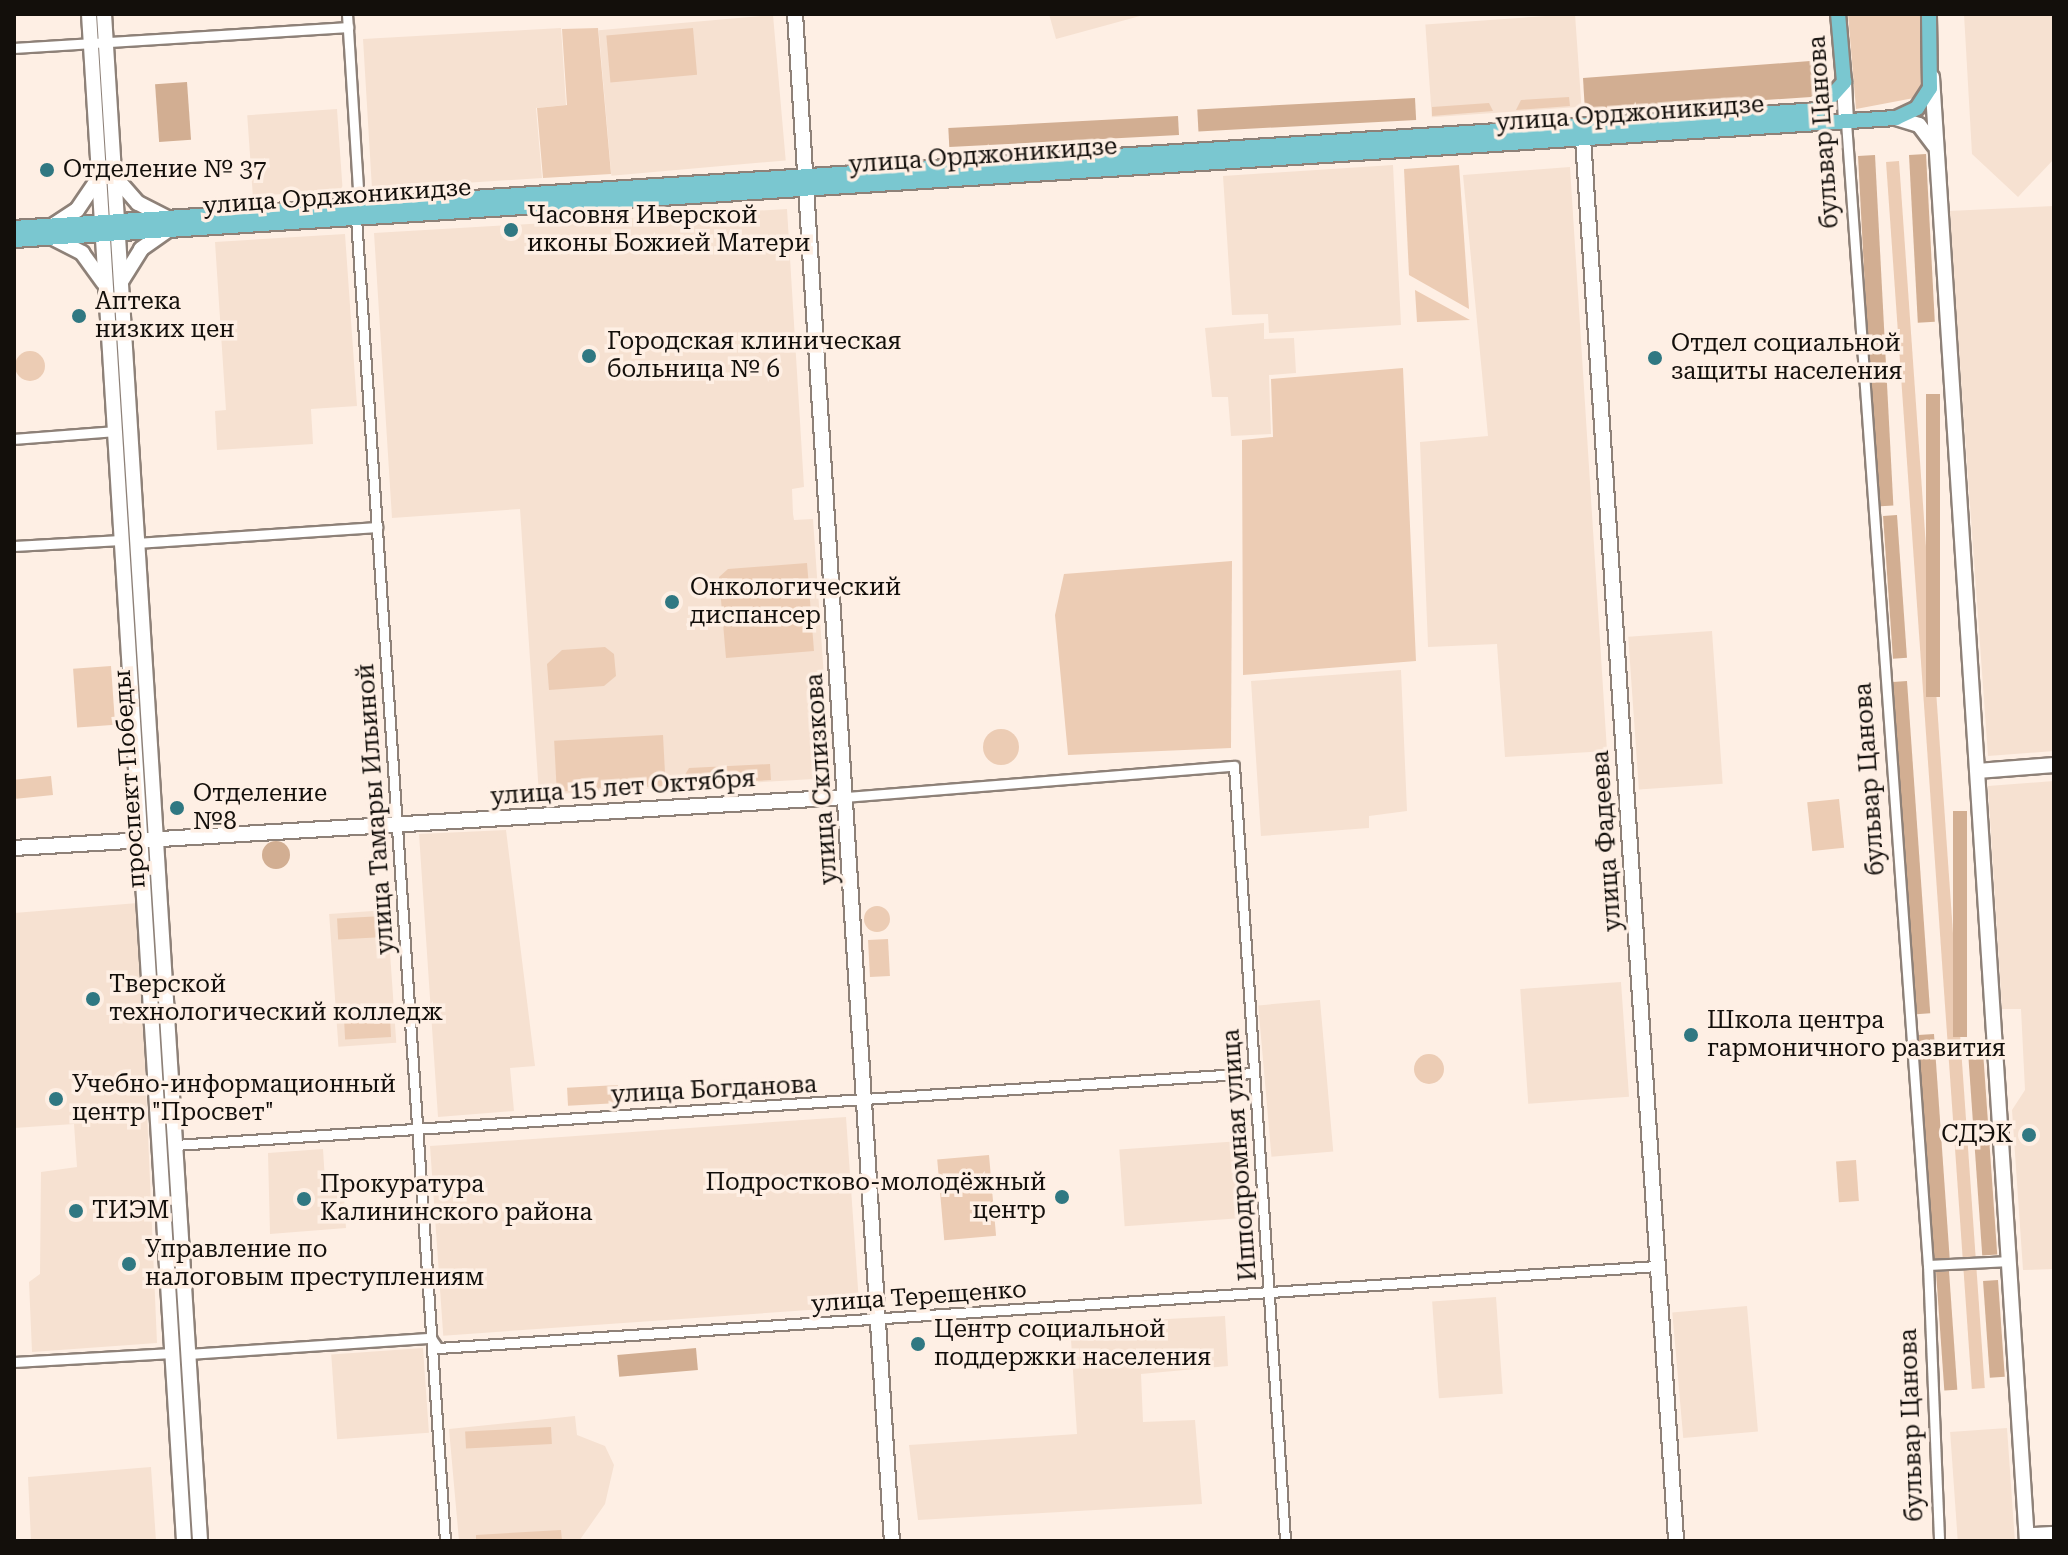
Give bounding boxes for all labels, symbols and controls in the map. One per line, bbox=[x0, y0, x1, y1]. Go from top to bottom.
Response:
street label: бульвар Цанова bbox=[1803, 35, 1845, 229]
street label: улица Орджоникидзе bbox=[1495, 90, 1765, 138]
street label: улица Орджоникидзе bbox=[848, 132, 1118, 180]
place label: Отделение № 37 bbox=[63, 156, 266, 184]
marker: Отделение № 37 bbox=[38, 161, 56, 179]
street label: улица Орджоникидзе bbox=[202, 173, 472, 221]
place label: Часовня Иверской иконы Божией Матери bbox=[527, 202, 810, 258]
marker: Часовня Иверской иконы Божией Матери bbox=[502, 221, 520, 239]
place label: Аптека низких цен bbox=[95, 288, 235, 344]
marker: Аптека низких цен bbox=[70, 307, 88, 325]
place label: Городская клиническая больница № 6 bbox=[607, 328, 902, 384]
place label: Отдел социальной защиты населения bbox=[1671, 330, 1903, 386]
marker: Городская клиническая больница № 6 bbox=[578, 345, 600, 367]
marker: Отдел социальной защиты населения bbox=[1646, 349, 1664, 367]
place label: Онкологический диспансер bbox=[690, 574, 901, 630]
marker: Онкологический диспансер bbox=[661, 591, 683, 613]
street label: улица Тамары Ильиной bbox=[351, 663, 401, 955]
street label: проспект Победы bbox=[108, 669, 152, 889]
street label: улица Склизкова bbox=[800, 672, 844, 886]
street label: бульвар Цанова bbox=[1849, 682, 1891, 876]
street label: улица Фадеева bbox=[1586, 749, 1628, 933]
street label: улица 15 лет Октября bbox=[490, 764, 756, 812]
place label: Отделение №8 bbox=[193, 780, 327, 836]
marker: Отделение №8 bbox=[168, 799, 186, 817]
place label: Тверской технологический колледж bbox=[109, 971, 443, 1027]
marker: Тверской технологический колледж bbox=[84, 990, 102, 1008]
place label: Школа центра гармоничного развития bbox=[1707, 1007, 2006, 1063]
marker: Школа центра гармоничного развития bbox=[1682, 1026, 1700, 1044]
street label: Ипподромная улица bbox=[1217, 1028, 1263, 1282]
street label: улица Богданова bbox=[610, 1070, 818, 1110]
place label: Учебно-информационный центр "Просвет" bbox=[72, 1071, 396, 1127]
marker: Учебно-информационный центр "Просвет" bbox=[47, 1090, 65, 1108]
place label: СДЭК bbox=[1941, 1121, 2013, 1149]
marker: СДЭК bbox=[2020, 1126, 2038, 1144]
place label: Подростково-молодёжный центр bbox=[706, 1169, 1046, 1225]
place label: Прокуратура Калининского района bbox=[320, 1171, 593, 1227]
marker: Подростково-молодёжный центр bbox=[1053, 1188, 1071, 1206]
marker: Прокуратура Калининского района bbox=[295, 1190, 313, 1208]
place label: ТИЭМ bbox=[92, 1197, 169, 1225]
marker: ТИЭМ bbox=[67, 1202, 85, 1220]
place label: Управление по налоговым преступлениям bbox=[145, 1236, 484, 1292]
marker: Управление по налоговым преступлениям bbox=[120, 1255, 138, 1273]
street label: улица Терещенко bbox=[810, 1275, 1028, 1319]
place label: Центр социальной поддержки населения bbox=[934, 1316, 1211, 1372]
street label: бульвар Цанова bbox=[1894, 1328, 1930, 1522]
marker: Центр социальной поддержки населения bbox=[909, 1335, 927, 1353]

